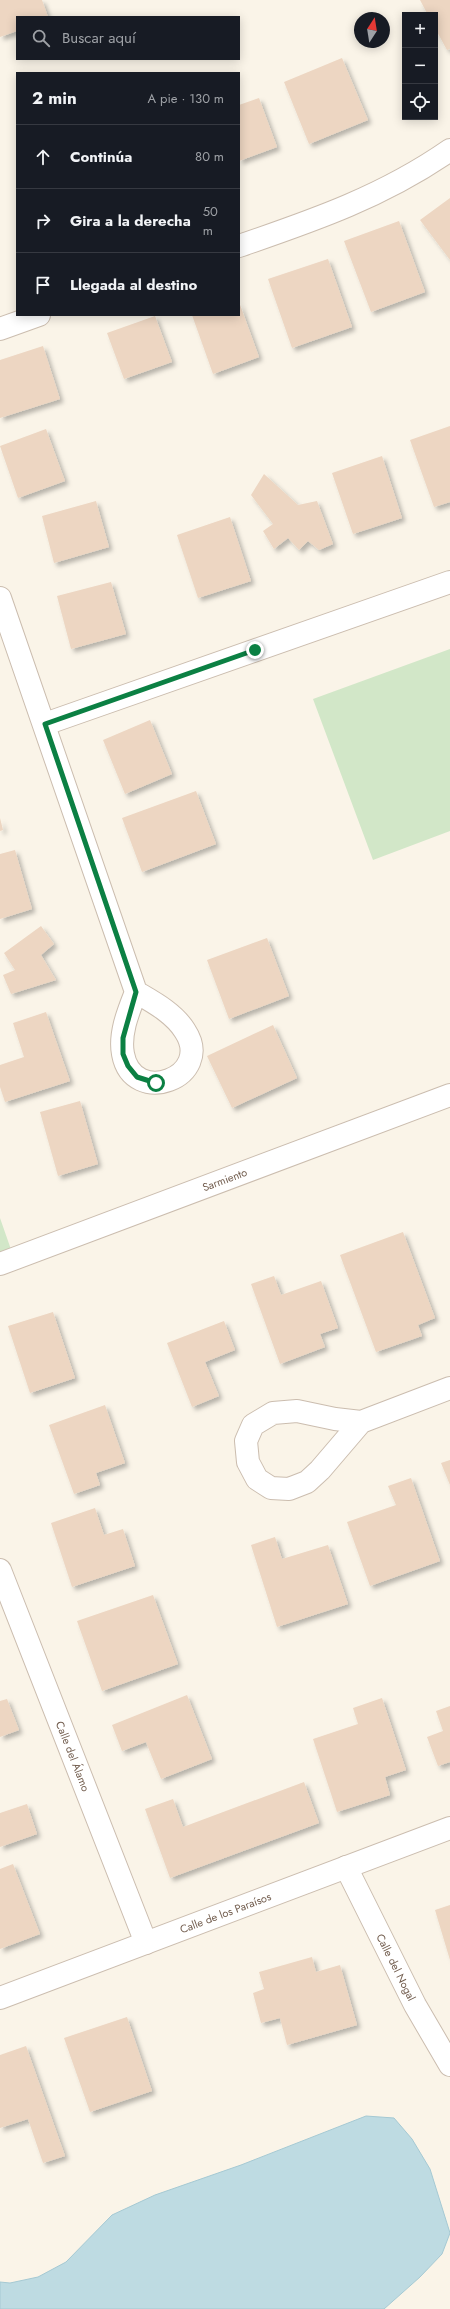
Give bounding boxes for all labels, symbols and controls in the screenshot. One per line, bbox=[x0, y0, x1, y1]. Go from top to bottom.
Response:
north arrow bbox=[354, 12, 390, 48]
map controls bbox=[402, 12, 438, 120]
button: + bbox=[402, 12, 438, 48]
search box bbox=[16, 16, 240, 60]
icon: search bbox=[30, 27, 52, 49]
text: Buscar aquí bbox=[62, 27, 136, 49]
button: − bbox=[402, 48, 438, 84]
button: locate bbox=[402, 84, 438, 120]
text: 2 min bbox=[32, 86, 77, 110]
text: A pie · 130 m bbox=[148, 89, 224, 108]
icon: ahead bbox=[32, 146, 54, 168]
text: Continúa bbox=[70, 146, 132, 168]
text: 80 m bbox=[195, 147, 224, 166]
text: 50 m bbox=[203, 202, 218, 240]
icon: right bbox=[32, 210, 54, 232]
text: Gira a la derecha bbox=[70, 210, 191, 232]
icon: arrive bbox=[32, 274, 54, 296]
text: Llegada al destino bbox=[70, 274, 197, 296]
route end bbox=[246, 641, 264, 659]
route start bbox=[147, 1074, 165, 1092]
street label: Sarmiento bbox=[200, 1164, 249, 1195]
street label: Calle del Álamo bbox=[52, 1719, 94, 1794]
street label: Calle de los Paraísos bbox=[178, 1888, 274, 1937]
street label: Calle del Nogal bbox=[373, 1931, 420, 2004]

